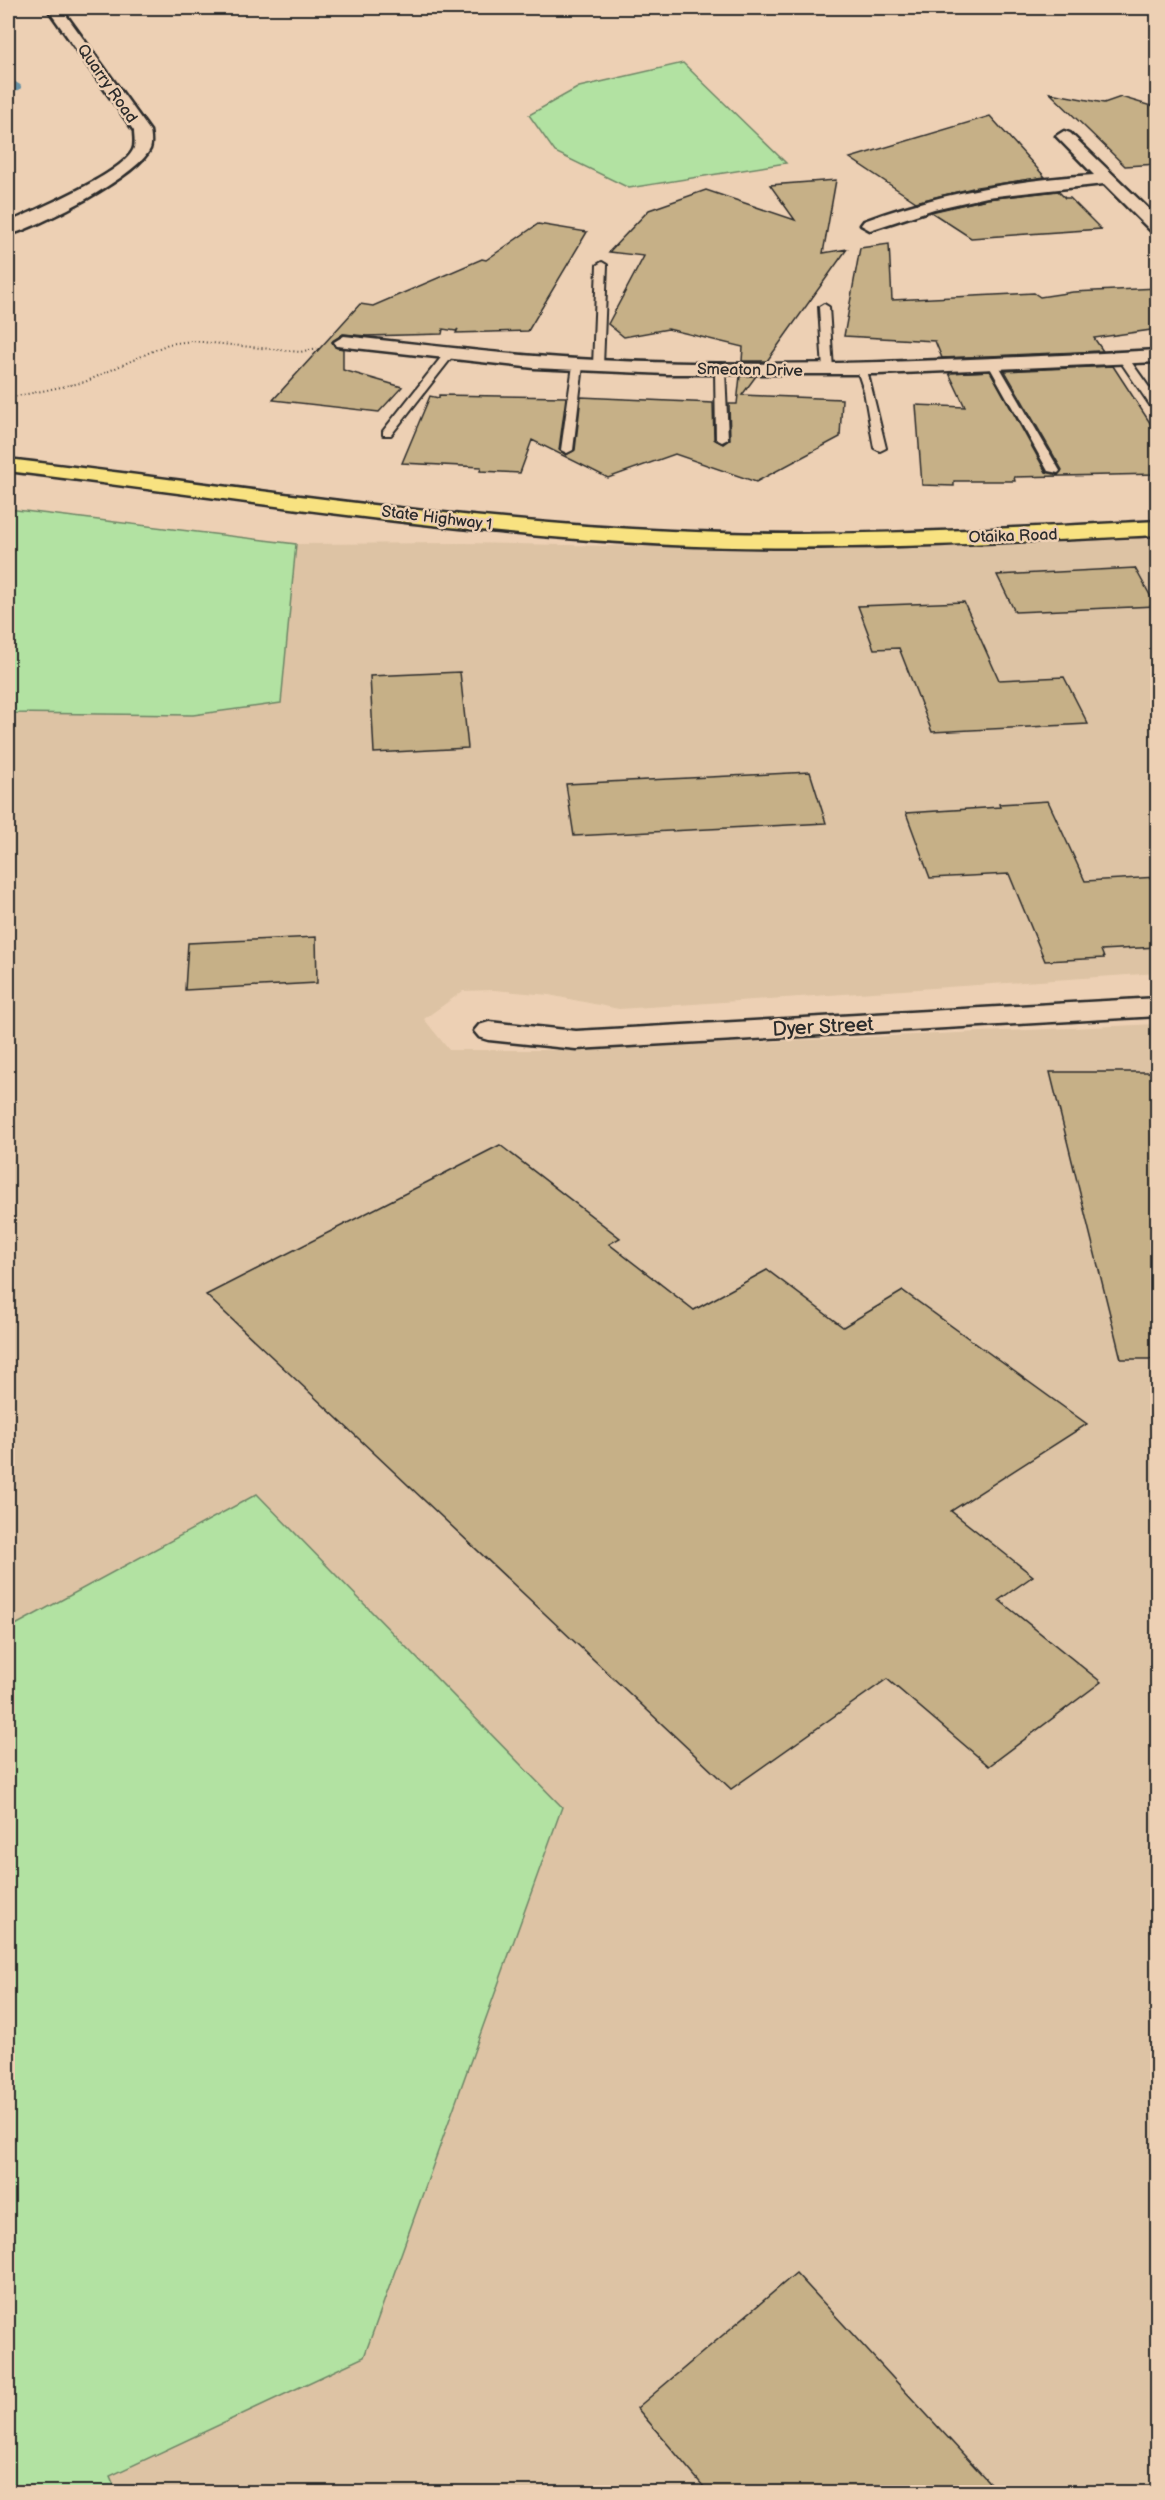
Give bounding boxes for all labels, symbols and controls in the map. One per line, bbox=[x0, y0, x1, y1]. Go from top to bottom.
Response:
street label: Quarry Road bbox=[73, 41, 141, 127]
street label: Smeaton Drive bbox=[697, 360, 804, 381]
street label: State Highway 1 bbox=[380, 502, 493, 535]
street label: Otaika Road bbox=[968, 525, 1058, 548]
street label: Dyer Street bbox=[772, 1012, 874, 1042]

